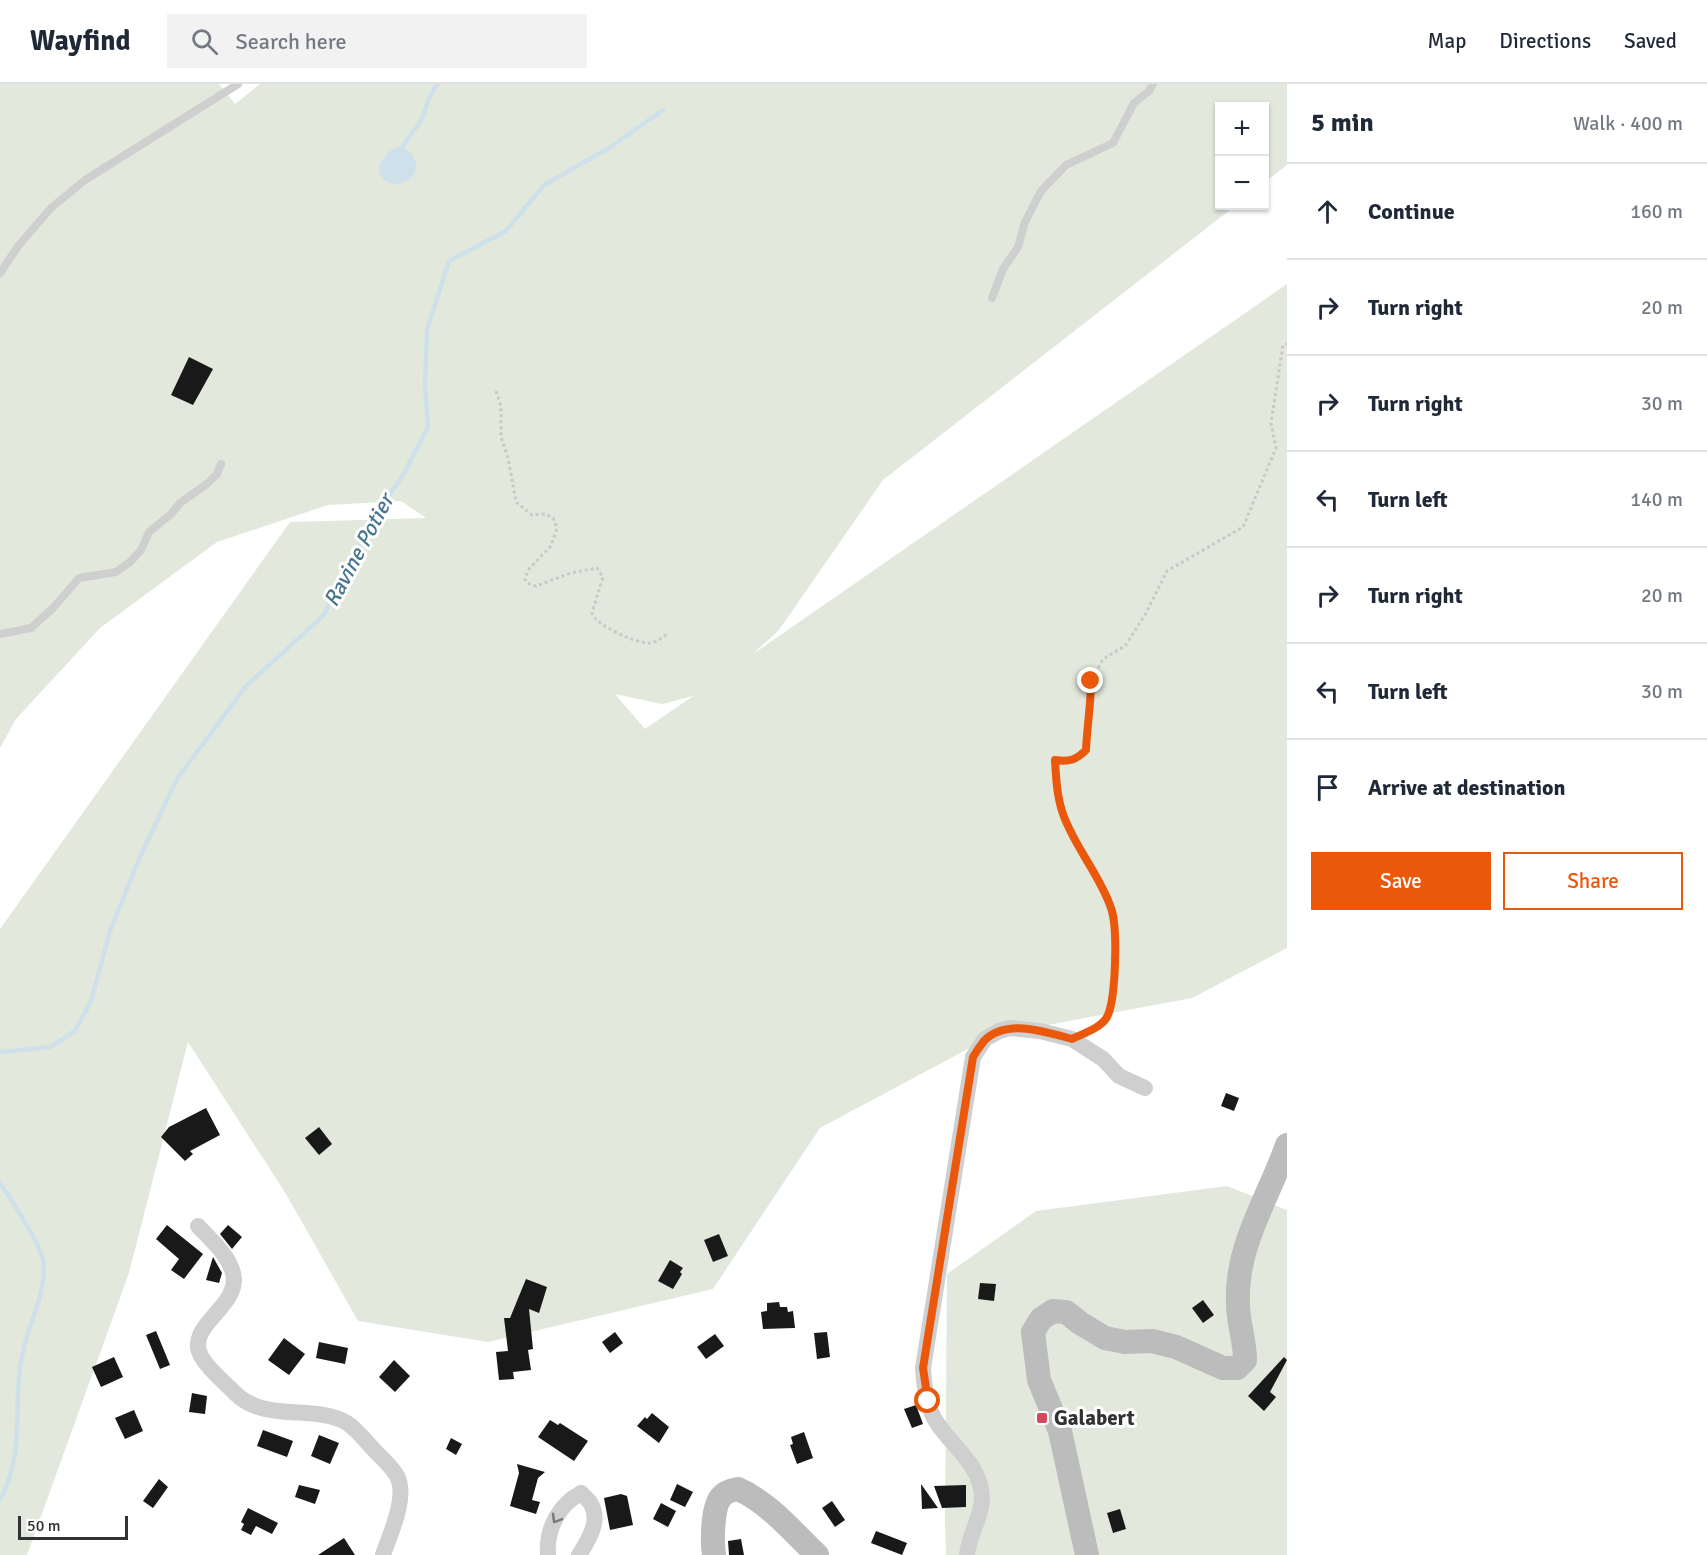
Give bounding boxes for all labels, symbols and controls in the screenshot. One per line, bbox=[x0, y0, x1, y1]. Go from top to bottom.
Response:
search box bbox=[167, 14, 587, 68]
text: Wayfind bbox=[30, 24, 131, 58]
icon: search bbox=[188, 25, 221, 58]
text: Search here bbox=[236, 28, 347, 55]
text: Map bbox=[1428, 28, 1466, 54]
text: Directions bbox=[1499, 28, 1591, 54]
text: Saved bbox=[1624, 28, 1677, 54]
map controls bbox=[1215, 102, 1269, 210]
button: + bbox=[1215, 102, 1269, 156]
text: 5 min bbox=[1311, 107, 1374, 139]
text: Walk · 400 m bbox=[1573, 111, 1683, 136]
button: − bbox=[1215, 156, 1269, 210]
icon: ahead bbox=[1311, 195, 1344, 228]
text: Continue bbox=[1368, 198, 1455, 225]
text: 160 m bbox=[1630, 199, 1683, 224]
icon: right bbox=[1311, 291, 1344, 324]
text: Turn right bbox=[1368, 294, 1463, 321]
text: 20 m bbox=[1641, 295, 1683, 320]
icon: right bbox=[1311, 387, 1344, 420]
text: Turn right bbox=[1368, 390, 1463, 417]
text: 30 m bbox=[1641, 391, 1683, 416]
icon: left bbox=[1311, 483, 1344, 516]
text: Turn left bbox=[1368, 486, 1448, 513]
water label: Ravine Potier bbox=[318, 487, 401, 611]
text: 140 m bbox=[1630, 487, 1683, 512]
icon: right bbox=[1311, 579, 1344, 612]
text: Turn right bbox=[1368, 582, 1463, 609]
text: 20 m bbox=[1641, 583, 1683, 608]
route end bbox=[1077, 667, 1103, 693]
icon: left bbox=[1311, 675, 1344, 708]
text: Turn left bbox=[1368, 678, 1448, 705]
text: 30 m bbox=[1641, 679, 1683, 704]
icon: arrive bbox=[1311, 771, 1344, 804]
text: Arrive at destination bbox=[1368, 774, 1565, 801]
button: Save bbox=[1311, 852, 1491, 910]
button: Share bbox=[1503, 852, 1683, 910]
route start bbox=[914, 1387, 940, 1413]
place label: Galabert bbox=[1054, 1405, 1135, 1431]
marker: Galabert bbox=[1035, 1411, 1049, 1425]
scale bar bbox=[18, 1513, 128, 1540]
one-way arrow bbox=[551, 1513, 563, 1523]
text: 50 m bbox=[27, 1516, 61, 1536]

